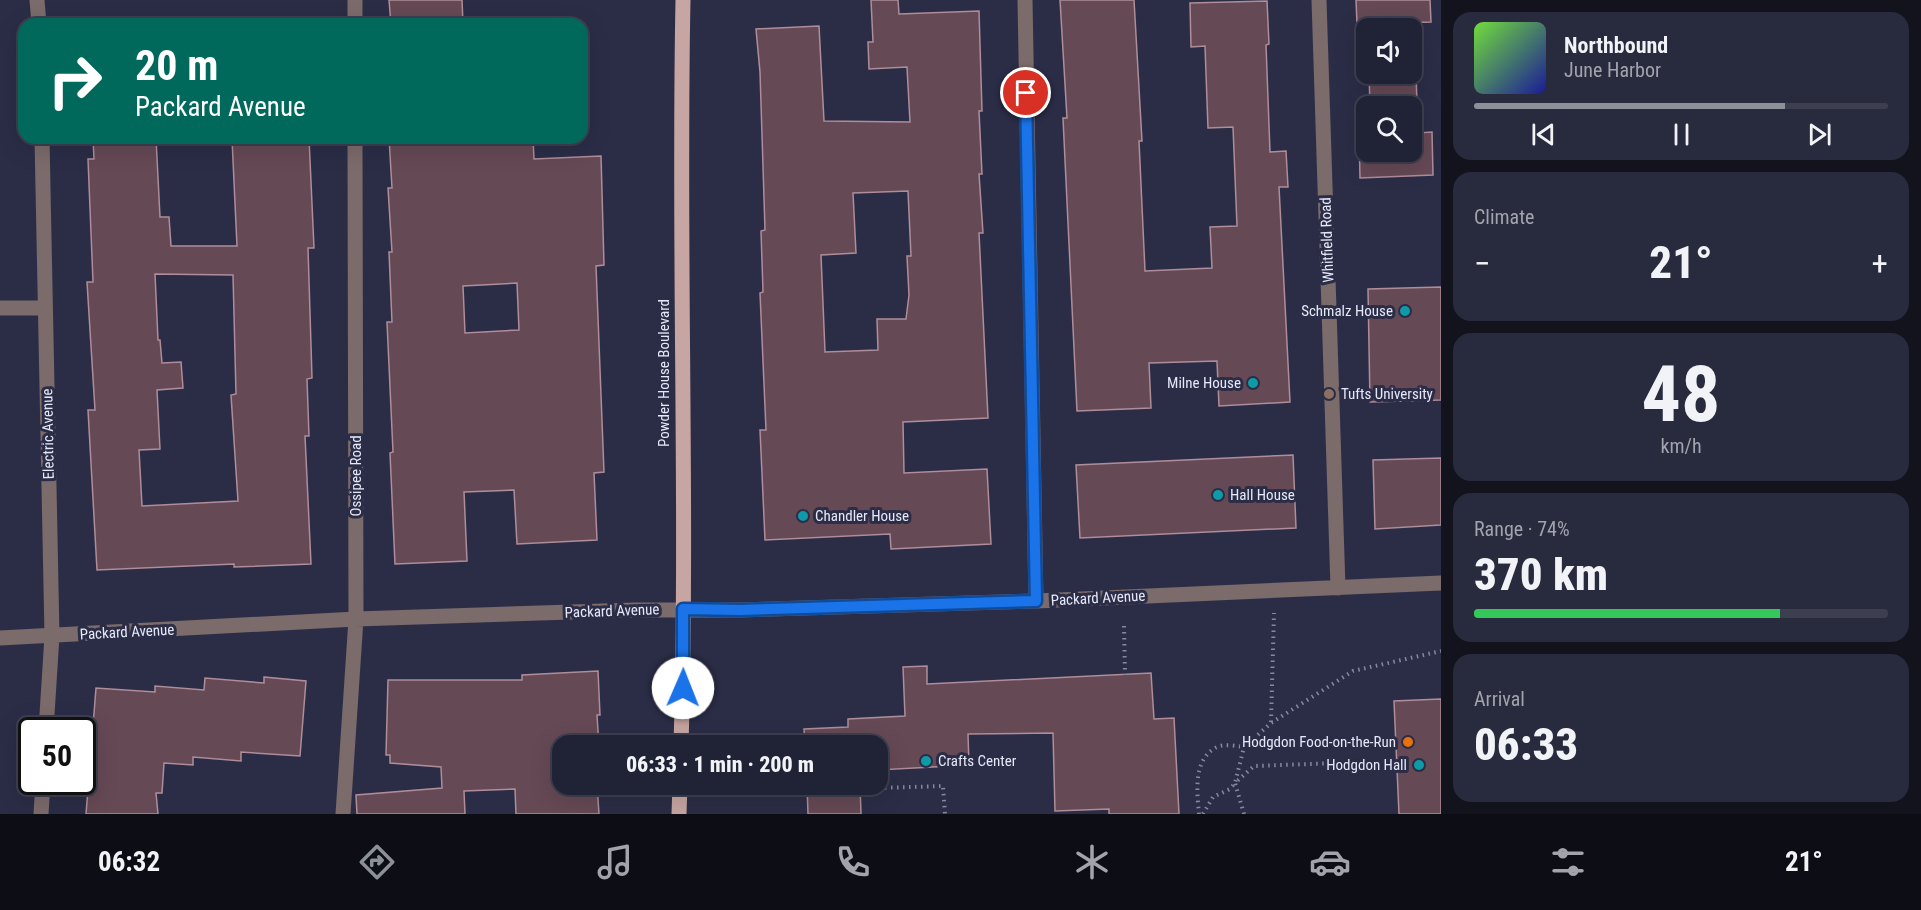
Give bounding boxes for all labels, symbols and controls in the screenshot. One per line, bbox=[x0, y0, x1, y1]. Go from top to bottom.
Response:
map controls bbox=[1356, 18, 1422, 162]
button: sound bbox=[1356, 18, 1422, 84]
text: Northbound bbox=[1564, 33, 1668, 58]
text: 20 m bbox=[135, 41, 218, 90]
icon: right bbox=[36, 42, 114, 120]
text: June Harbor bbox=[1564, 58, 1661, 82]
pin bbox=[1000, 67, 1051, 118]
icon: arrive bbox=[1009, 76, 1042, 109]
text: Packard Avenue bbox=[135, 91, 306, 123]
button: search bbox=[1356, 96, 1422, 162]
icon: previous bbox=[1527, 118, 1560, 151]
icon: pause bbox=[1665, 118, 1698, 151]
icon: next bbox=[1803, 118, 1836, 151]
street label: Whitfield Road bbox=[1317, 197, 1337, 283]
text: Climate bbox=[1474, 205, 1534, 229]
text: 21° bbox=[1649, 236, 1713, 289]
text: − bbox=[1474, 244, 1491, 283]
text: + bbox=[1872, 244, 1888, 283]
street label: Powder House Boulevard bbox=[655, 299, 673, 447]
place label: Schmalz House bbox=[1301, 302, 1393, 320]
marker: Schmalz House bbox=[1398, 304, 1412, 318]
text: 48 bbox=[1642, 349, 1720, 440]
place label: Milne House bbox=[1167, 374, 1241, 392]
marker: Milne House bbox=[1246, 376, 1260, 390]
place label: Tufts University bbox=[1341, 385, 1433, 403]
marker: Tufts University bbox=[1322, 387, 1336, 401]
street label: Electric Avenue bbox=[38, 388, 58, 480]
text: km/h bbox=[1660, 434, 1702, 458]
street label: Ossipee Road bbox=[347, 435, 365, 517]
place label: Hall House bbox=[1230, 486, 1295, 504]
marker: Hall House bbox=[1211, 488, 1225, 502]
place label: Chandler House bbox=[815, 507, 909, 525]
marker: Chandler House bbox=[796, 509, 810, 523]
text: Range · 74% bbox=[1474, 517, 1570, 541]
text: 370 km bbox=[1474, 548, 1608, 601]
street label: Packard Avenue bbox=[1050, 587, 1146, 609]
street label: Packard Avenue bbox=[564, 600, 660, 622]
street label: Packard Avenue bbox=[79, 621, 175, 643]
position arrow bbox=[651, 656, 715, 720]
text: Arrival bbox=[1474, 687, 1525, 711]
speed limit sign: 50 bbox=[18, 717, 96, 795]
text: 06:33 bbox=[1474, 718, 1578, 771]
place label: Hodgdon Food-on-the-Run bbox=[1242, 733, 1396, 751]
marker: Hodgdon Food-on-the-Run bbox=[1401, 735, 1415, 749]
text: 06:33 · 1 min · 200 m bbox=[626, 752, 814, 777]
place label: Crafts Center bbox=[938, 752, 1017, 770]
marker: Crafts Center bbox=[919, 754, 933, 768]
place label: Hodgdon Hall bbox=[1326, 756, 1407, 774]
marker: Hodgdon Hall bbox=[1412, 758, 1426, 772]
icon: directions bbox=[356, 841, 398, 883]
icon: music bbox=[594, 841, 636, 883]
icon: phone bbox=[832, 841, 874, 883]
icon: climate bbox=[1071, 841, 1113, 883]
icon: car bbox=[1309, 841, 1351, 883]
icon: filters bbox=[1547, 841, 1589, 883]
text: 06:32 bbox=[98, 846, 160, 878]
text: 21° bbox=[1785, 846, 1823, 878]

